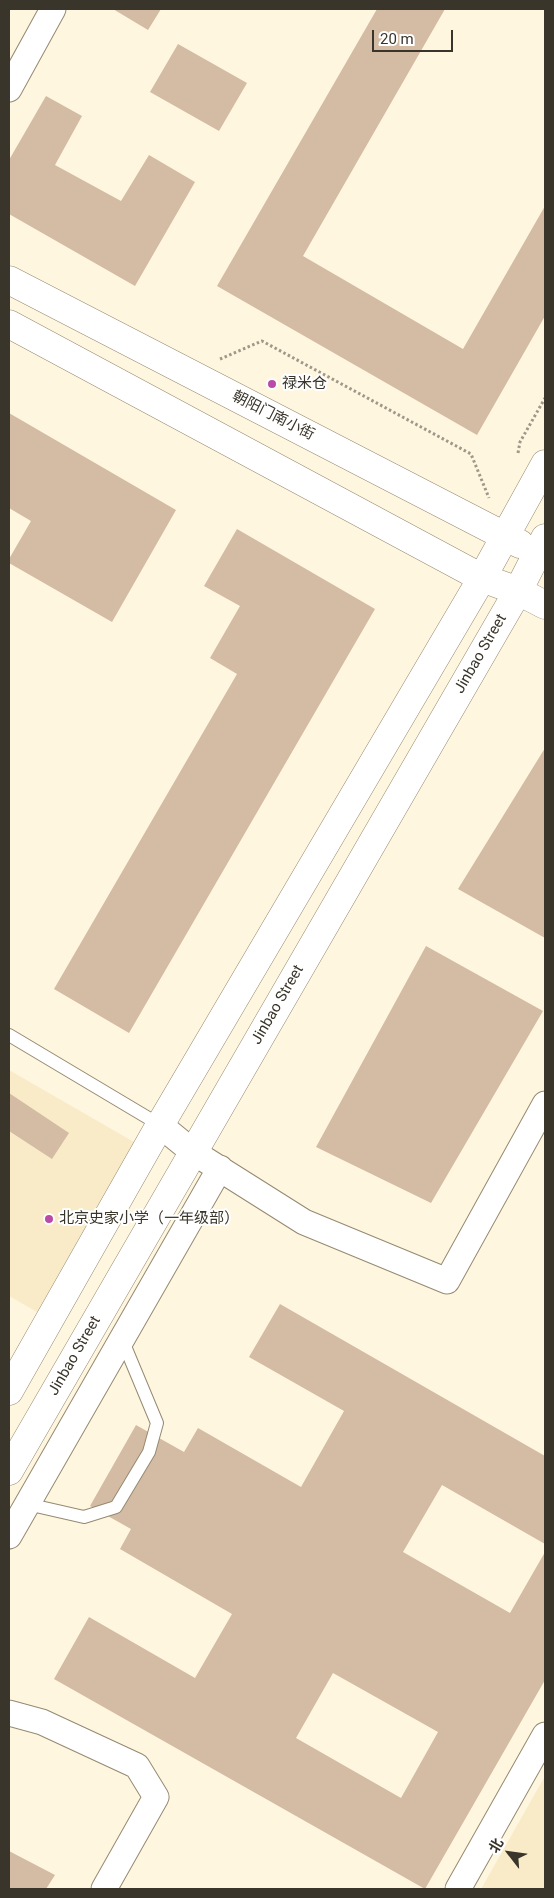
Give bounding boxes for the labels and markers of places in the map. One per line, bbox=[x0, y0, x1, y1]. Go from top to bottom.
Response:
place label: 禄米仓 bbox=[282, 375, 327, 393]
marker: 禄米仓 bbox=[266, 378, 278, 390]
place label: 北京史家小学（一年级部） bbox=[59, 1210, 239, 1228]
marker: 北京史家小学（一年级部） bbox=[43, 1213, 55, 1225]

